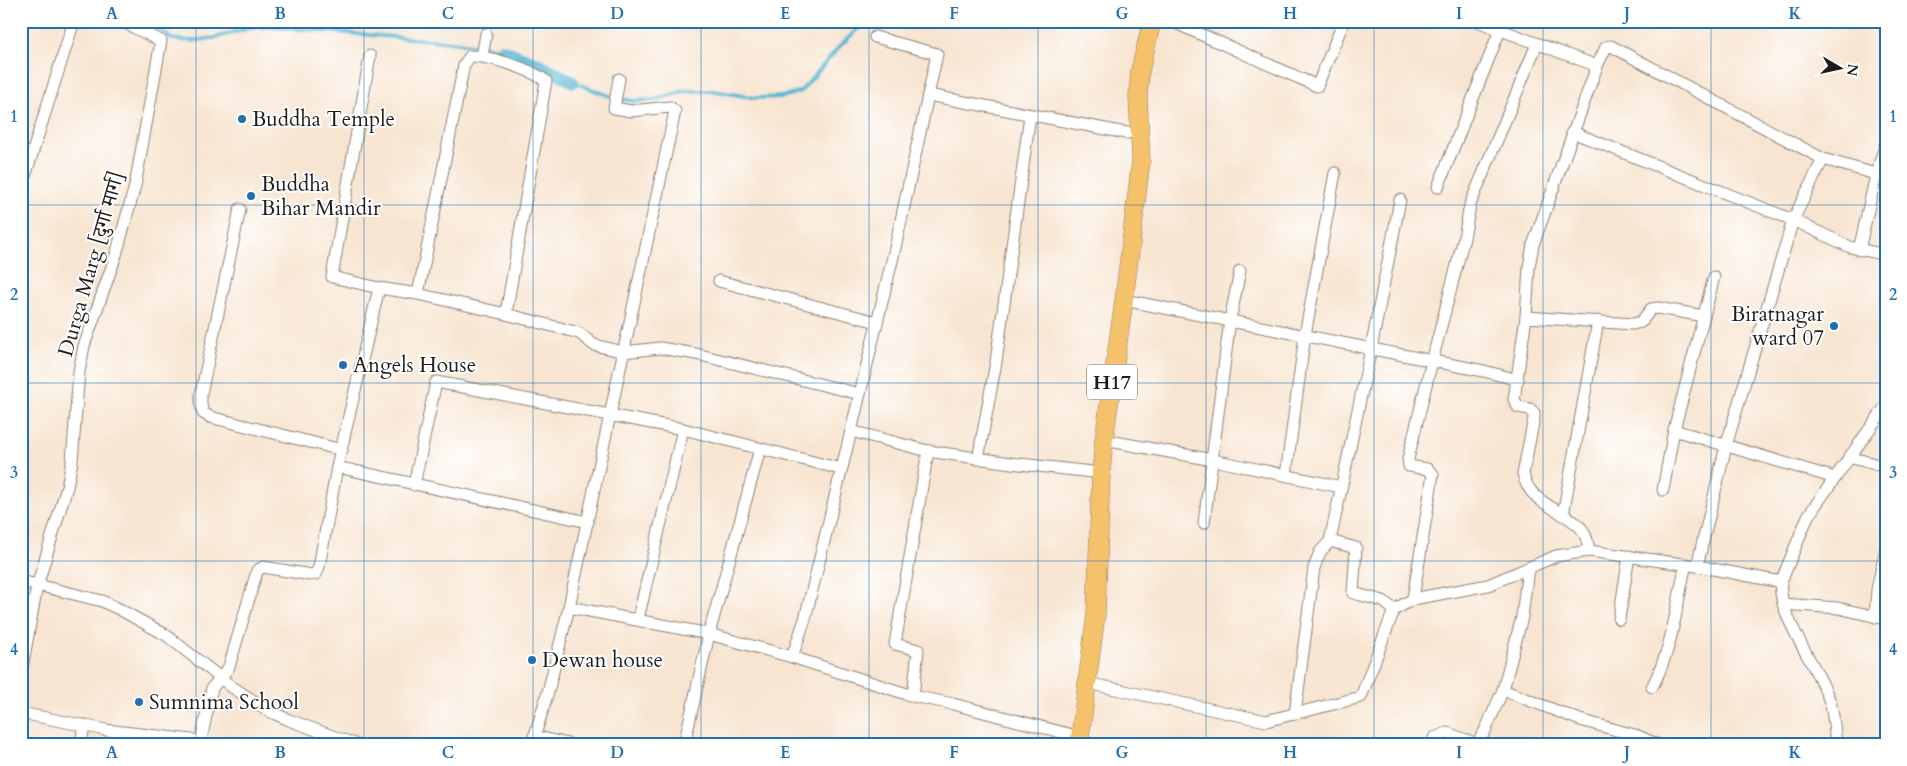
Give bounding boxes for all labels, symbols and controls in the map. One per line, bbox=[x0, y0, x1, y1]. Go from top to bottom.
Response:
text: A bbox=[106, 3, 118, 25]
text: B bbox=[274, 3, 286, 25]
text: C bbox=[442, 3, 454, 25]
text: D bbox=[610, 3, 624, 25]
text: E bbox=[780, 3, 790, 25]
text: F bbox=[949, 3, 959, 25]
text: G bbox=[1115, 3, 1129, 25]
text: H bbox=[1283, 3, 1297, 25]
text: I bbox=[1456, 3, 1462, 25]
text: J bbox=[1622, 3, 1630, 25]
text: K bbox=[1789, 3, 1802, 25]
north arrow bbox=[1814, 42, 1864, 92]
text: N bbox=[1842, 62, 1863, 77]
place label: Buddha Temple bbox=[252, 105, 395, 134]
text: 1 bbox=[10, 106, 18, 128]
text: 1 bbox=[1889, 106, 1897, 128]
marker: Buddha Temple bbox=[236, 113, 248, 125]
street label: Durga Marg [दुर्गा मार्ग] bbox=[51, 168, 132, 360]
place label: Buddha Bihar Mandir bbox=[261, 170, 381, 223]
marker: Buddha Bihar Mandir bbox=[245, 190, 257, 202]
text: 2 bbox=[10, 284, 18, 306]
text: 2 bbox=[1889, 284, 1897, 306]
place label: Biratnagar ward 07 bbox=[1731, 300, 1824, 353]
marker: Biratnagar ward 07 bbox=[1828, 320, 1840, 332]
place label: Angels House bbox=[353, 351, 476, 380]
marker: Angels House bbox=[337, 359, 349, 371]
road number: H17 bbox=[1087, 364, 1137, 400]
text: 3 bbox=[10, 462, 18, 484]
text: 3 bbox=[1889, 462, 1897, 484]
text: 4 bbox=[10, 639, 18, 661]
text: 4 bbox=[1889, 639, 1897, 661]
place label: Dewan house bbox=[542, 646, 663, 675]
marker: Dewan house bbox=[526, 654, 538, 666]
place label: Sumnima School bbox=[149, 688, 299, 717]
marker: Sumnima School bbox=[133, 696, 145, 708]
text: A bbox=[106, 742, 118, 764]
text: B bbox=[274, 742, 286, 764]
text: C bbox=[442, 742, 454, 764]
text: D bbox=[610, 742, 624, 764]
text: E bbox=[780, 742, 790, 764]
text: F bbox=[949, 742, 959, 764]
text: G bbox=[1115, 742, 1129, 764]
text: H bbox=[1283, 742, 1297, 764]
text: I bbox=[1456, 742, 1462, 764]
text: J bbox=[1622, 742, 1630, 764]
text: K bbox=[1789, 742, 1802, 764]

